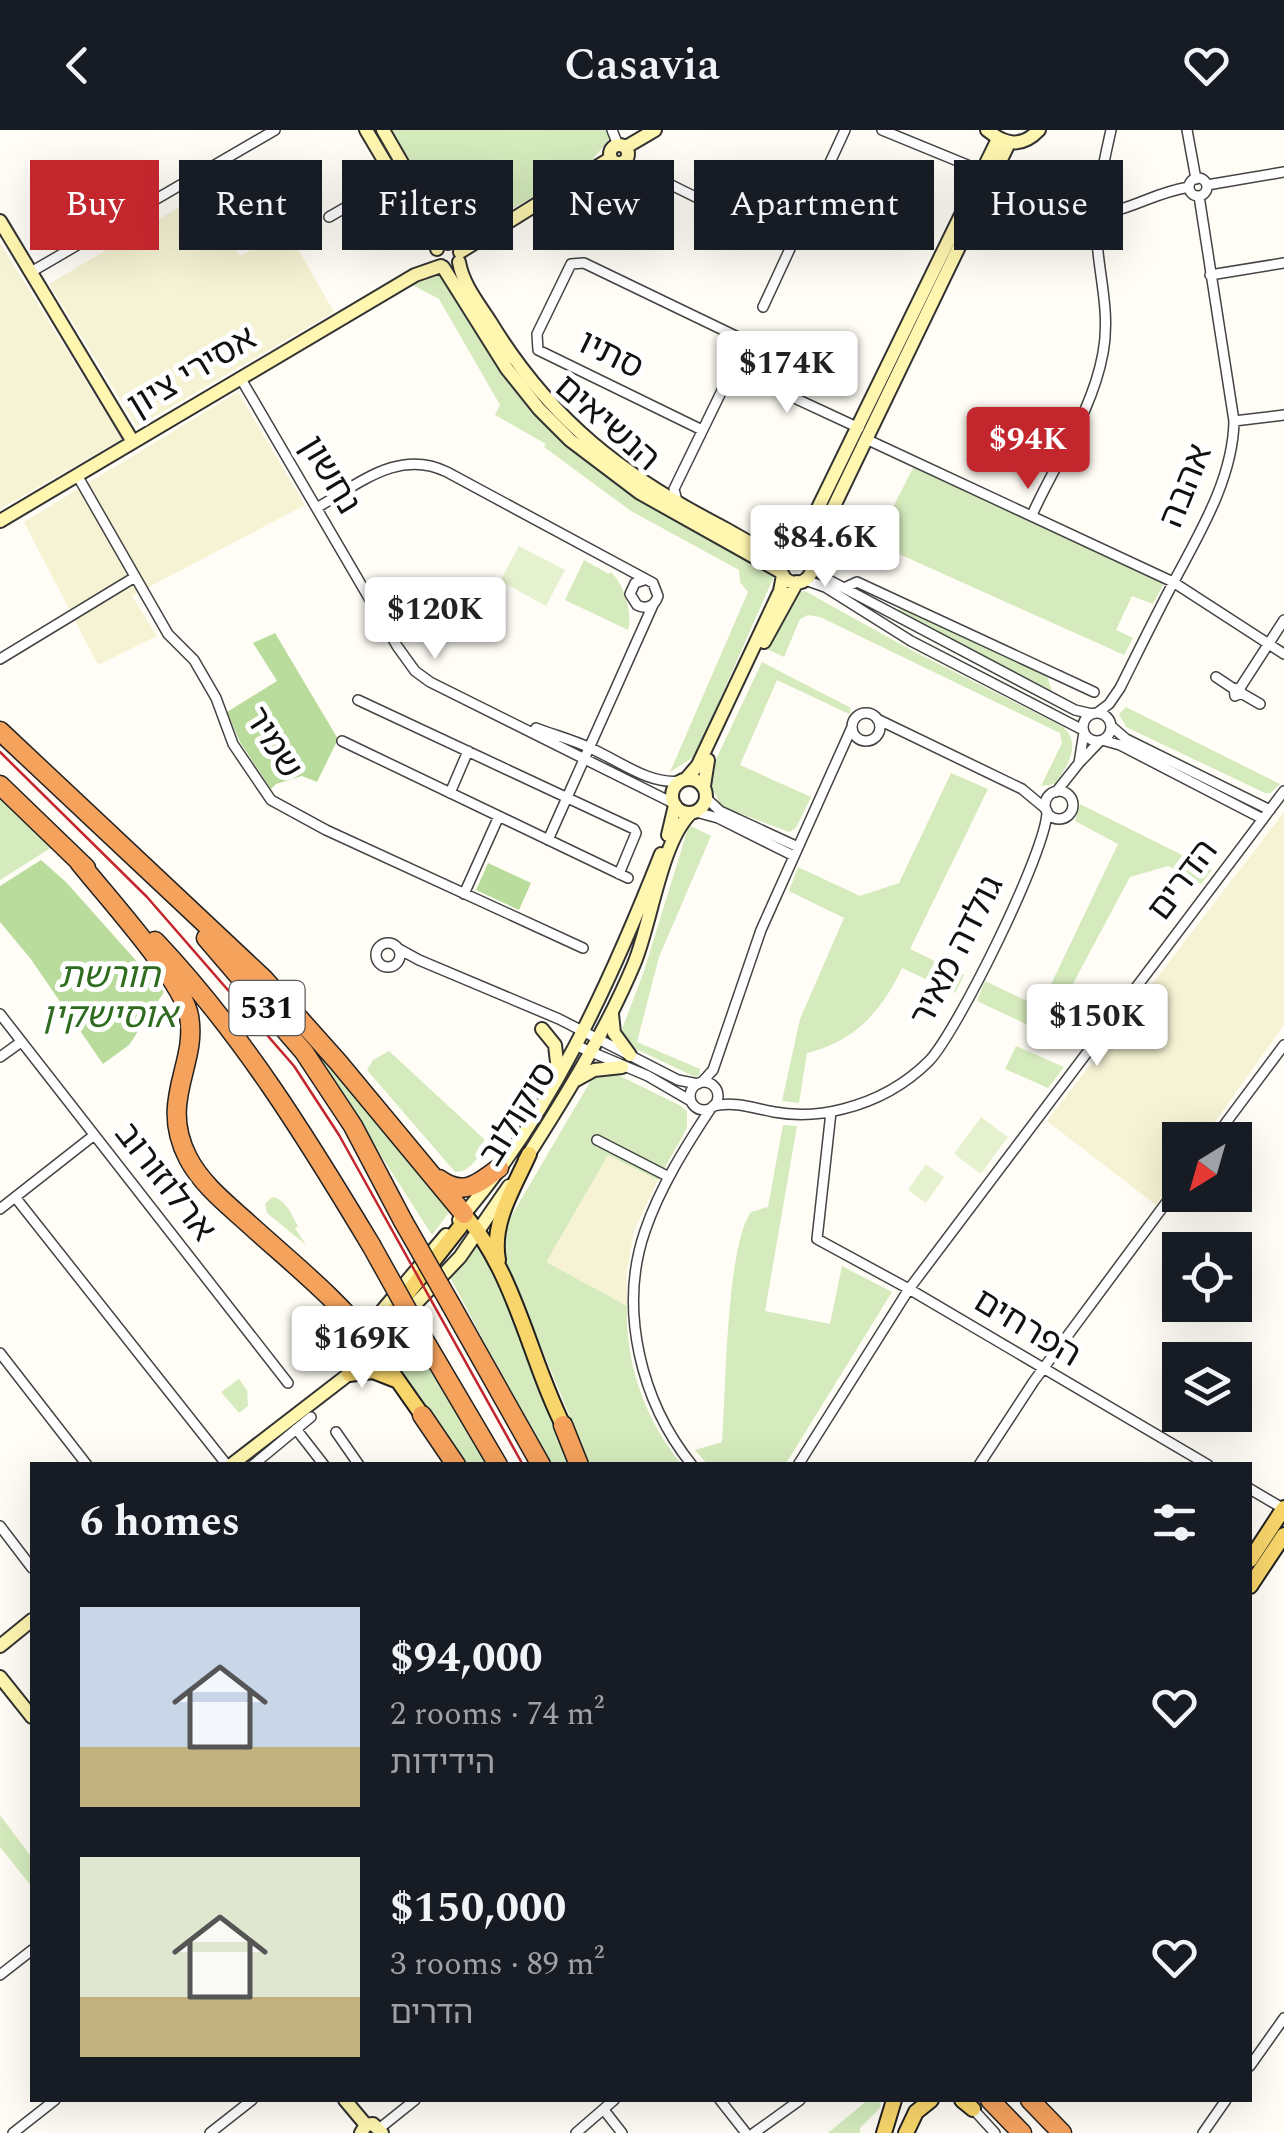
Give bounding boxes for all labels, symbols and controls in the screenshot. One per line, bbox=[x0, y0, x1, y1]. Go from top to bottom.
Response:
text: Casavia bbox=[564, 31, 720, 100]
icon: back bbox=[50, 38, 105, 93]
icon: heart bbox=[1179, 38, 1234, 93]
chip: Buy bbox=[30, 160, 159, 250]
chip: Rent bbox=[179, 160, 322, 250]
chip: Filters bbox=[342, 160, 513, 250]
chip: New bbox=[533, 160, 674, 250]
chip: Apartment bbox=[694, 160, 934, 250]
chip: House bbox=[954, 160, 1123, 250]
street label: אסירי ציון bbox=[117, 313, 267, 431]
street label: סתיו bbox=[569, 317, 653, 393]
pin: $174K bbox=[717, 331, 857, 416]
text: $174K bbox=[739, 339, 835, 388]
street label: הנשיאים bbox=[542, 362, 672, 484]
pin: $94K bbox=[969, 407, 1087, 492]
text: $94K bbox=[989, 415, 1067, 464]
street label: נחשון bbox=[286, 425, 374, 525]
street label: אהבה bbox=[1145, 436, 1227, 536]
pin: $84.6K bbox=[744, 505, 906, 590]
text: $84.6K bbox=[772, 513, 878, 562]
pin: $120K bbox=[365, 577, 505, 662]
text: $120K bbox=[387, 585, 483, 634]
street label: שמיר bbox=[230, 696, 316, 790]
street label: הדרים bbox=[1134, 828, 1232, 932]
street label: גולדה מאיר bbox=[896, 866, 1018, 1036]
park label: חורשת אוסישקין bbox=[42, 950, 180, 1043]
road number: 531 bbox=[230, 981, 304, 1035]
pin: $150K bbox=[1027, 984, 1167, 1069]
text: $150K bbox=[1049, 992, 1145, 1041]
street label: סוקולוב bbox=[465, 1052, 571, 1176]
street label: ארלוזורוב bbox=[101, 1111, 229, 1253]
north arrow bbox=[1162, 1122, 1252, 1212]
map controls bbox=[1162, 1122, 1252, 1432]
button: locate bbox=[1162, 1232, 1252, 1322]
street label: הפרחים bbox=[963, 1275, 1091, 1381]
pin: $169K bbox=[292, 1306, 432, 1391]
text: $169K bbox=[314, 1314, 410, 1363]
button: layers bbox=[1162, 1342, 1252, 1432]
text: 6 homes bbox=[80, 1491, 240, 1554]
icon: filters bbox=[1147, 1495, 1202, 1550]
text: $94,000 bbox=[390, 1627, 543, 1690]
icon: home bbox=[160, 1647, 280, 1767]
icon: heart bbox=[1147, 1680, 1202, 1735]
text: 2 rooms · 74 m² bbox=[390, 1690, 604, 1739]
text: הידידות bbox=[390, 1739, 495, 1788]
text: $150,000 bbox=[390, 1877, 566, 1940]
icon: home bbox=[160, 1897, 280, 2017]
icon: heart bbox=[1147, 1930, 1202, 1985]
text: 3 rooms · 89 m² bbox=[390, 1940, 604, 1989]
text: הדרים bbox=[390, 1989, 473, 2038]

